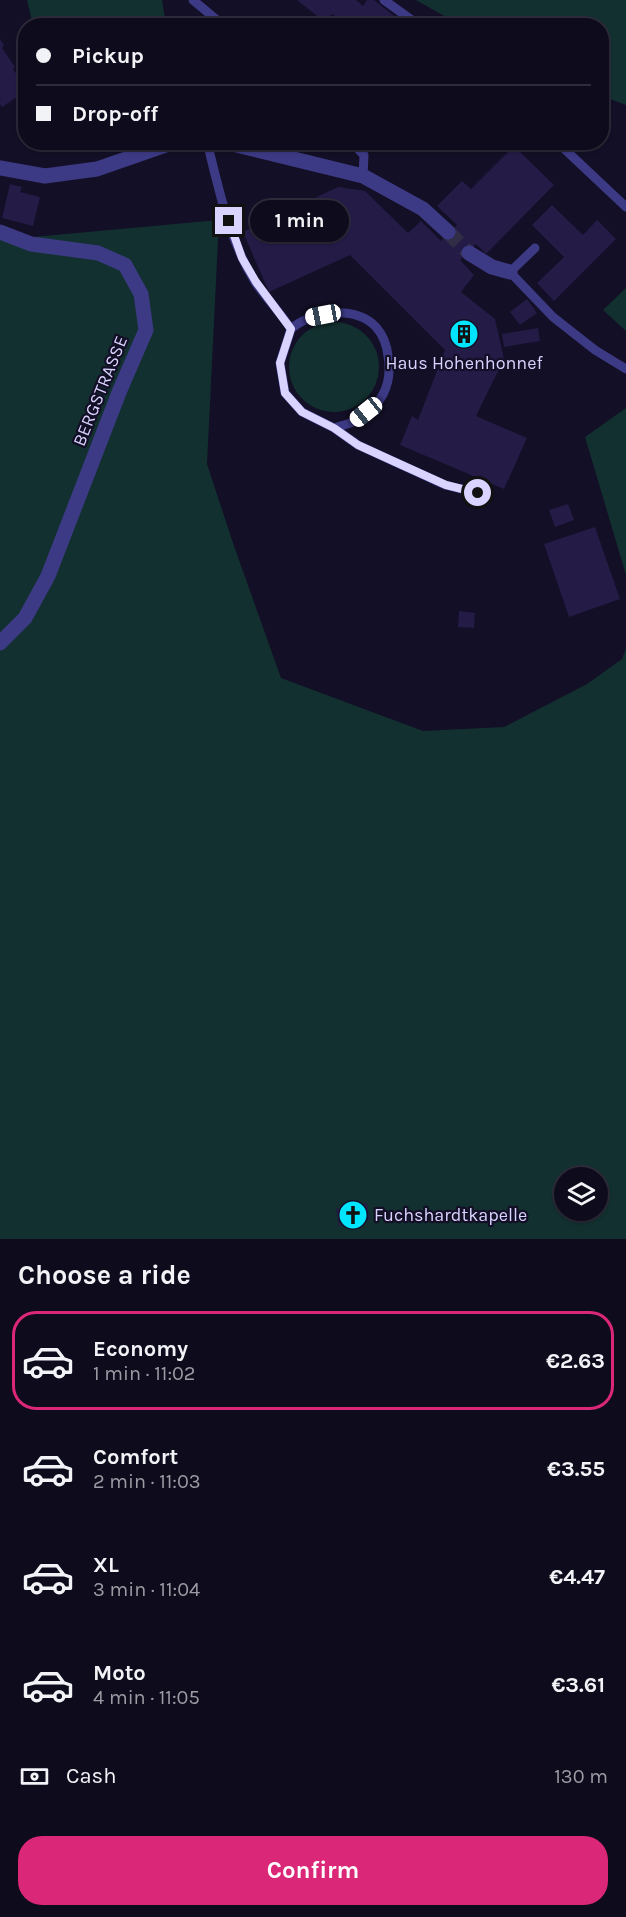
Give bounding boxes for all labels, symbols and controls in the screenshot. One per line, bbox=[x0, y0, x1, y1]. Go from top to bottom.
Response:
text: Pickup bbox=[72, 43, 144, 69]
text: Drop-off bbox=[72, 101, 158, 127]
callout: 1 min bbox=[250, 200, 349, 242]
route end bbox=[215, 207, 242, 234]
text: 1 min bbox=[274, 209, 325, 232]
car bbox=[304, 303, 342, 327]
building icon: Haus Hohenhonnef bbox=[448, 318, 480, 350]
street label: BERGSTRASSE bbox=[68, 333, 132, 449]
place label: Haus Hohenhonnef bbox=[385, 352, 543, 374]
car bbox=[346, 394, 386, 430]
route start bbox=[464, 479, 491, 506]
map controls bbox=[554, 1167, 608, 1221]
button: layers bbox=[554, 1167, 608, 1221]
church icon: Fuchshardtkapelle bbox=[337, 1199, 369, 1231]
place label: Fuchshardtkapelle bbox=[374, 1204, 527, 1226]
text: Choose a ride bbox=[18, 1259, 191, 1291]
icon: car bbox=[21, 1334, 75, 1388]
text: Economy bbox=[93, 1336, 188, 1362]
text: €2.63 bbox=[546, 1348, 605, 1374]
text: 1 min · 11:02 bbox=[93, 1362, 195, 1385]
icon: car bbox=[21, 1442, 75, 1496]
text: Comfort bbox=[93, 1444, 178, 1470]
text: €3.55 bbox=[547, 1456, 605, 1482]
text: 2 min · 11:03 bbox=[93, 1470, 201, 1493]
icon: car bbox=[21, 1550, 75, 1604]
text: XL bbox=[93, 1552, 119, 1578]
text: €4.47 bbox=[549, 1564, 605, 1590]
text: 3 min · 11:04 bbox=[93, 1578, 200, 1601]
icon: car bbox=[21, 1658, 75, 1712]
text: Moto bbox=[93, 1660, 146, 1686]
text: €3.61 bbox=[551, 1672, 605, 1698]
text: 4 min · 11:05 bbox=[93, 1686, 200, 1709]
icon: cash bbox=[18, 1760, 51, 1793]
text: Cash bbox=[66, 1763, 116, 1789]
text: 130 m bbox=[554, 1765, 608, 1788]
button: Confirm bbox=[18, 1836, 608, 1905]

